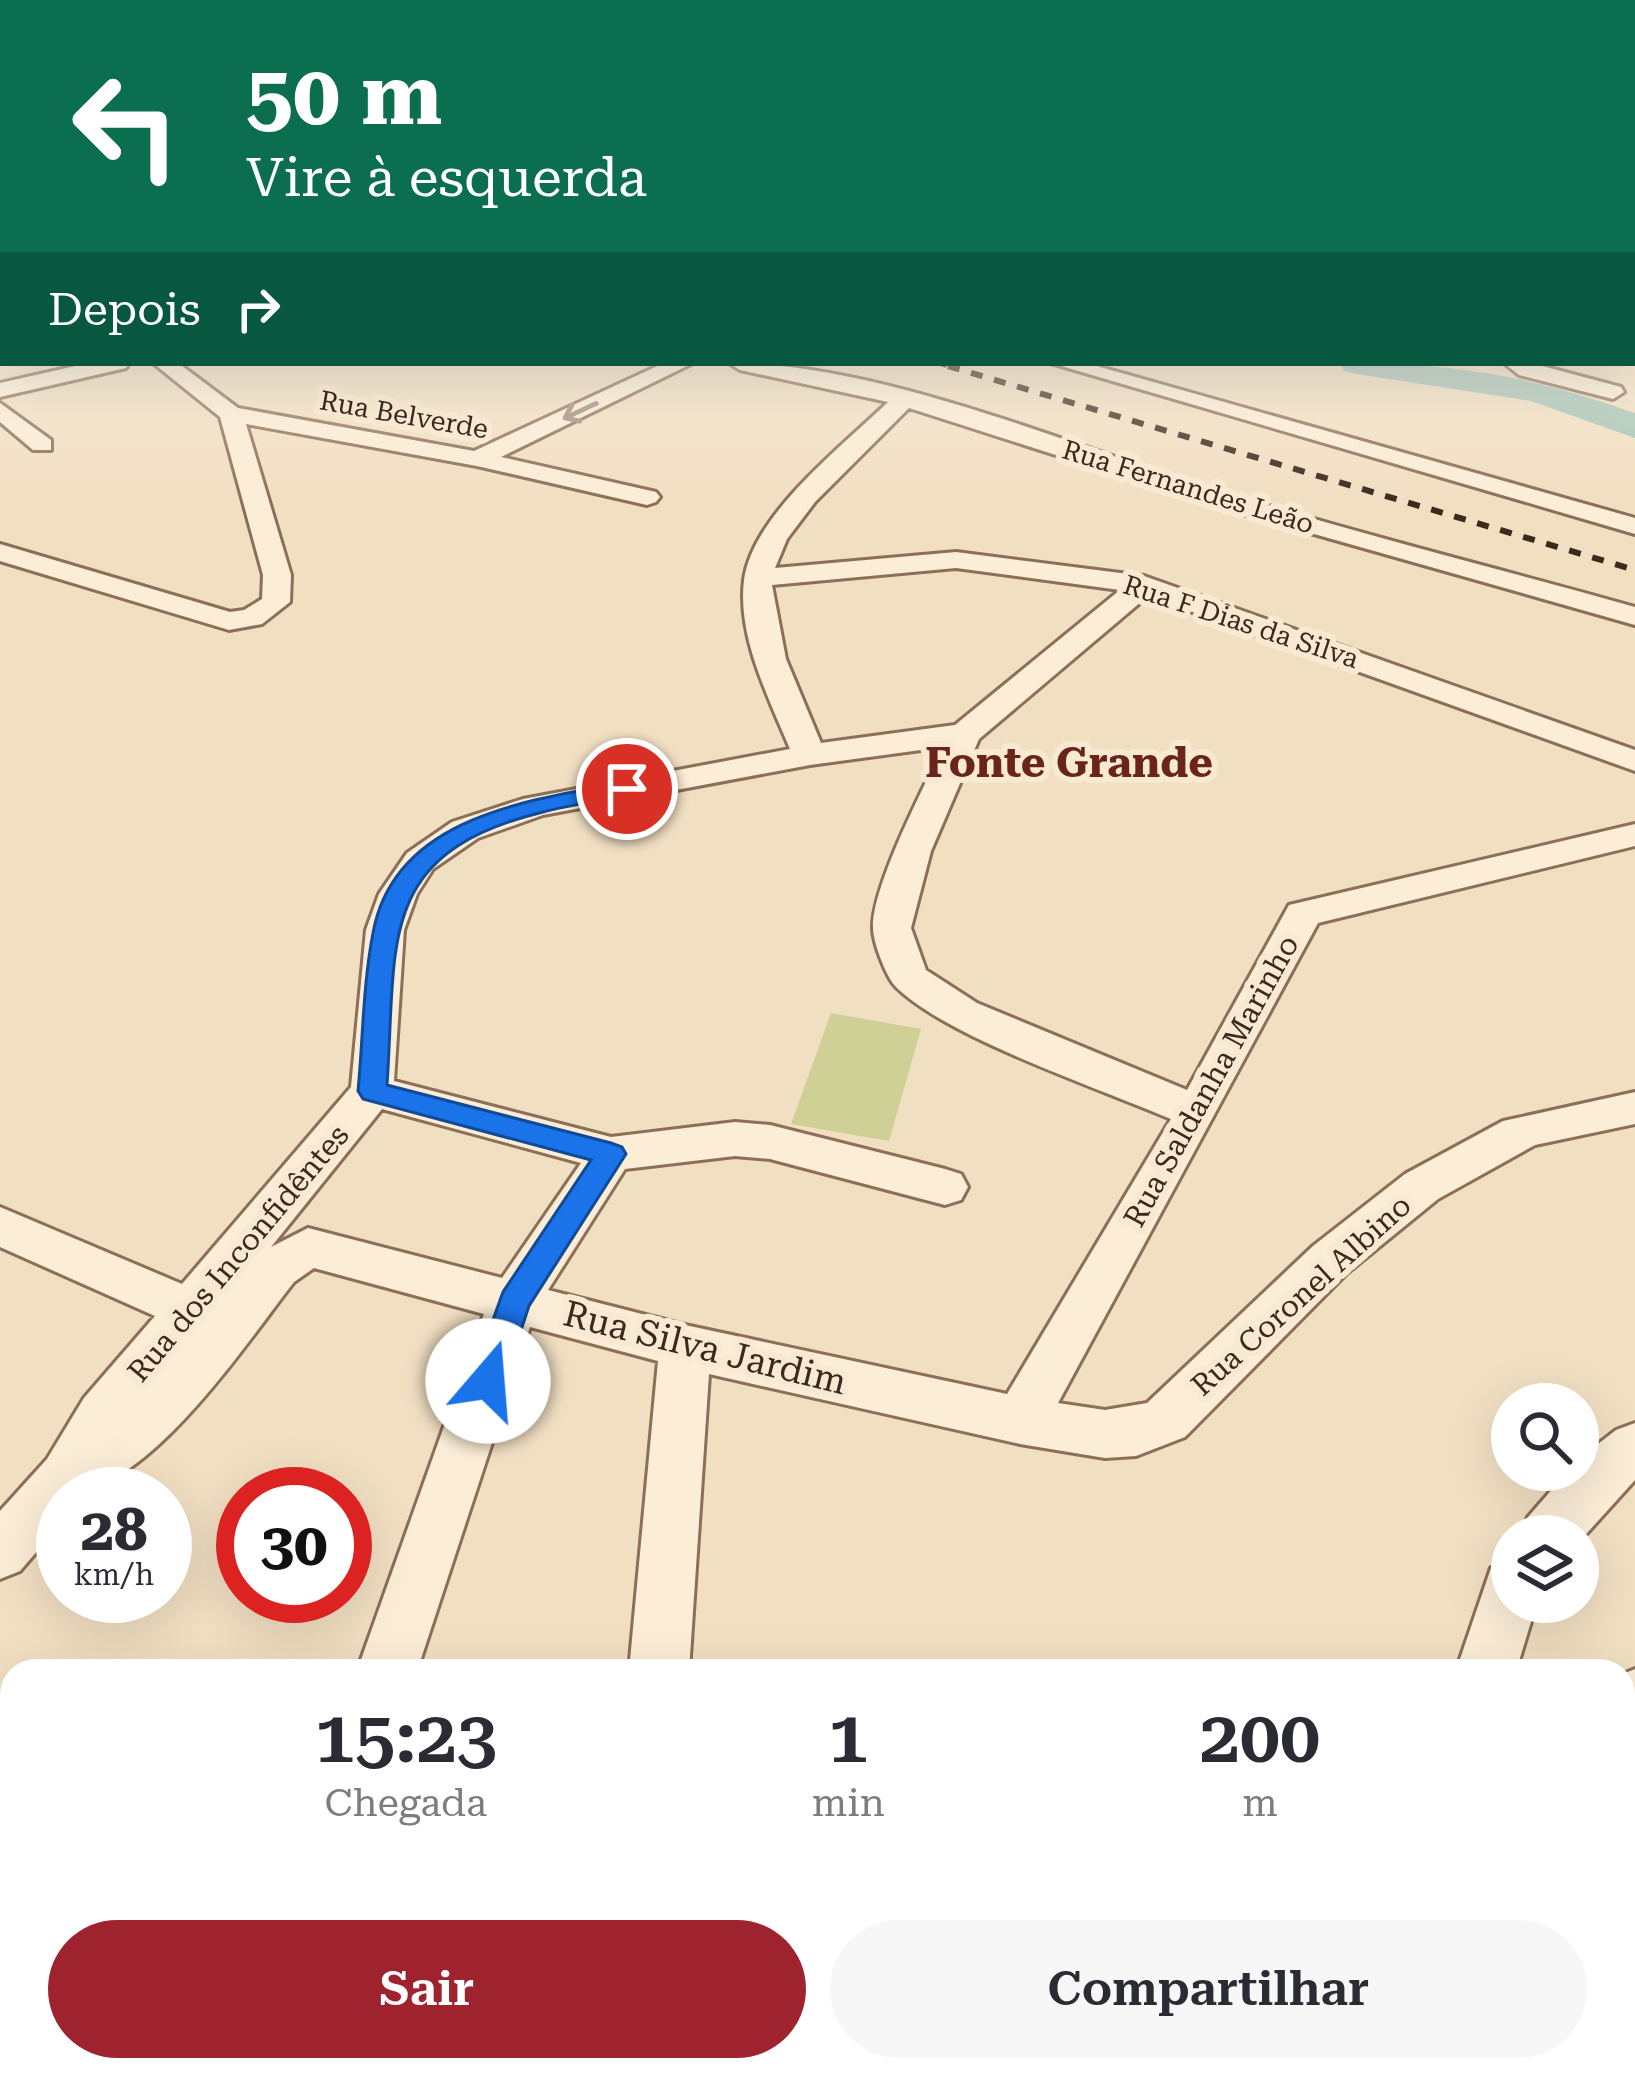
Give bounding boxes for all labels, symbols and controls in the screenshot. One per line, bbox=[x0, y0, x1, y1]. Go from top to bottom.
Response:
text: 50 m bbox=[246, 46, 442, 144]
icon: left bbox=[48, 48, 204, 204]
text: Vire à esquerda bbox=[246, 146, 647, 209]
icon: right bbox=[225, 276, 291, 342]
text: Depois bbox=[48, 283, 201, 336]
street label: Rua Belverde bbox=[317, 384, 491, 446]
one-way arrow bbox=[563, 401, 599, 423]
street label: Rua Fernandes Leão bbox=[1058, 434, 1318, 540]
street label: Rua F Dias da Silva bbox=[1119, 569, 1363, 675]
pin bbox=[576, 738, 678, 840]
district label: Fonte Grande bbox=[925, 738, 1213, 787]
icon: arrive bbox=[594, 756, 660, 822]
street label: Rua Saldanha Marinho bbox=[1116, 929, 1306, 1233]
street label: Rua dos Inconfidêntes bbox=[120, 1118, 356, 1388]
street label: Rua Coronel Albino bbox=[1184, 1187, 1418, 1403]
street label: Rua Silva Jardim bbox=[559, 1293, 851, 1403]
position arrow bbox=[425, 1318, 551, 1444]
map controls bbox=[1491, 1383, 1599, 1623]
button: search bbox=[1491, 1383, 1599, 1491]
speed limit sign: 30 bbox=[216, 1467, 372, 1623]
text: 28 bbox=[80, 1494, 148, 1565]
button: layers bbox=[1491, 1515, 1599, 1623]
text: km/h bbox=[74, 1557, 154, 1592]
text: 15:23 bbox=[315, 1695, 497, 1780]
text: 1 bbox=[828, 1695, 868, 1780]
text: 200 bbox=[1199, 1695, 1320, 1780]
text: Chegada bbox=[324, 1780, 487, 1826]
text: min bbox=[812, 1780, 885, 1826]
text: m bbox=[1242, 1780, 1278, 1826]
button: Sair bbox=[48, 1920, 806, 2058]
button: Compartilhar bbox=[830, 1920, 1587, 2058]

